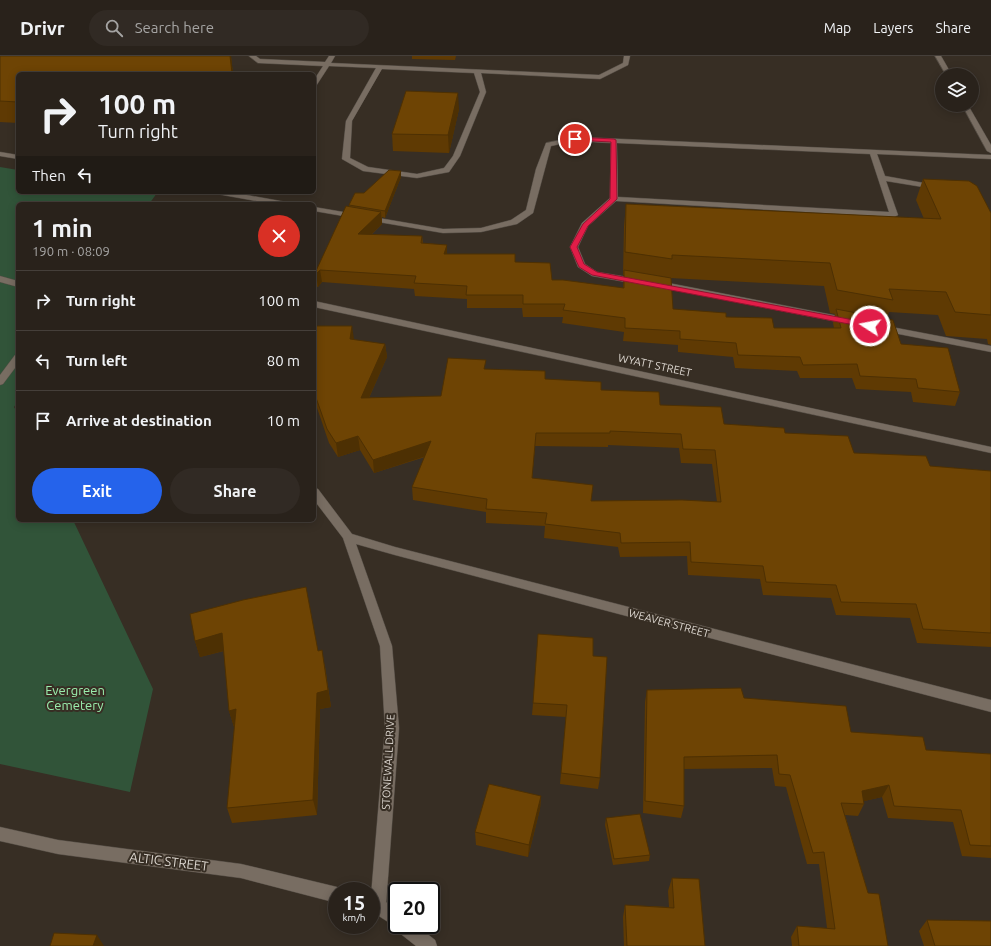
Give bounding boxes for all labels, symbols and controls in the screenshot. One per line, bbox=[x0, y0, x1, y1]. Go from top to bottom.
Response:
search box bbox=[89, 10, 369, 46]
text: Drivr bbox=[20, 17, 65, 39]
icon: search bbox=[103, 17, 125, 39]
text: Search here bbox=[135, 19, 214, 36]
text: Map bbox=[824, 20, 851, 36]
text: Layers bbox=[873, 20, 913, 36]
text: Share bbox=[935, 20, 971, 36]
map controls bbox=[935, 68, 979, 112]
button: layers bbox=[935, 68, 979, 112]
icon: right bbox=[32, 88, 84, 140]
text: 100 m bbox=[98, 88, 176, 119]
text: Turn right bbox=[98, 121, 178, 141]
pin bbox=[558, 122, 592, 156]
icon: arrive bbox=[564, 128, 586, 150]
icon: left bbox=[74, 164, 96, 186]
text: Then bbox=[32, 167, 66, 184]
text: 1 min bbox=[32, 215, 93, 242]
button: close bbox=[258, 215, 300, 257]
text: 190 m · 08:09 bbox=[32, 244, 110, 258]
icon: right bbox=[32, 290, 54, 312]
text: Turn right bbox=[66, 292, 136, 309]
text: 100 m bbox=[258, 292, 300, 309]
position arrow bbox=[849, 305, 891, 347]
icon: left bbox=[32, 350, 54, 372]
street label: WYATT STREET bbox=[617, 351, 693, 379]
text: Turn left bbox=[66, 352, 127, 369]
text: 80 m bbox=[267, 352, 300, 369]
icon: arrive bbox=[32, 410, 54, 432]
text: Arrive at destination bbox=[66, 412, 212, 429]
text: 10 m bbox=[267, 412, 300, 429]
button: Exit bbox=[32, 468, 162, 514]
button: Share bbox=[170, 468, 300, 514]
street label: WEAVER STREET bbox=[627, 606, 711, 640]
park label: Evergreen Cemetery bbox=[45, 683, 105, 712]
street label: STONEWALL DRIVE bbox=[380, 714, 396, 810]
street label: ALTIC STREET bbox=[129, 849, 209, 873]
speed limit sign: 20 bbox=[388, 882, 440, 934]
text: 15 bbox=[343, 891, 365, 914]
text: km/h bbox=[342, 912, 366, 923]

